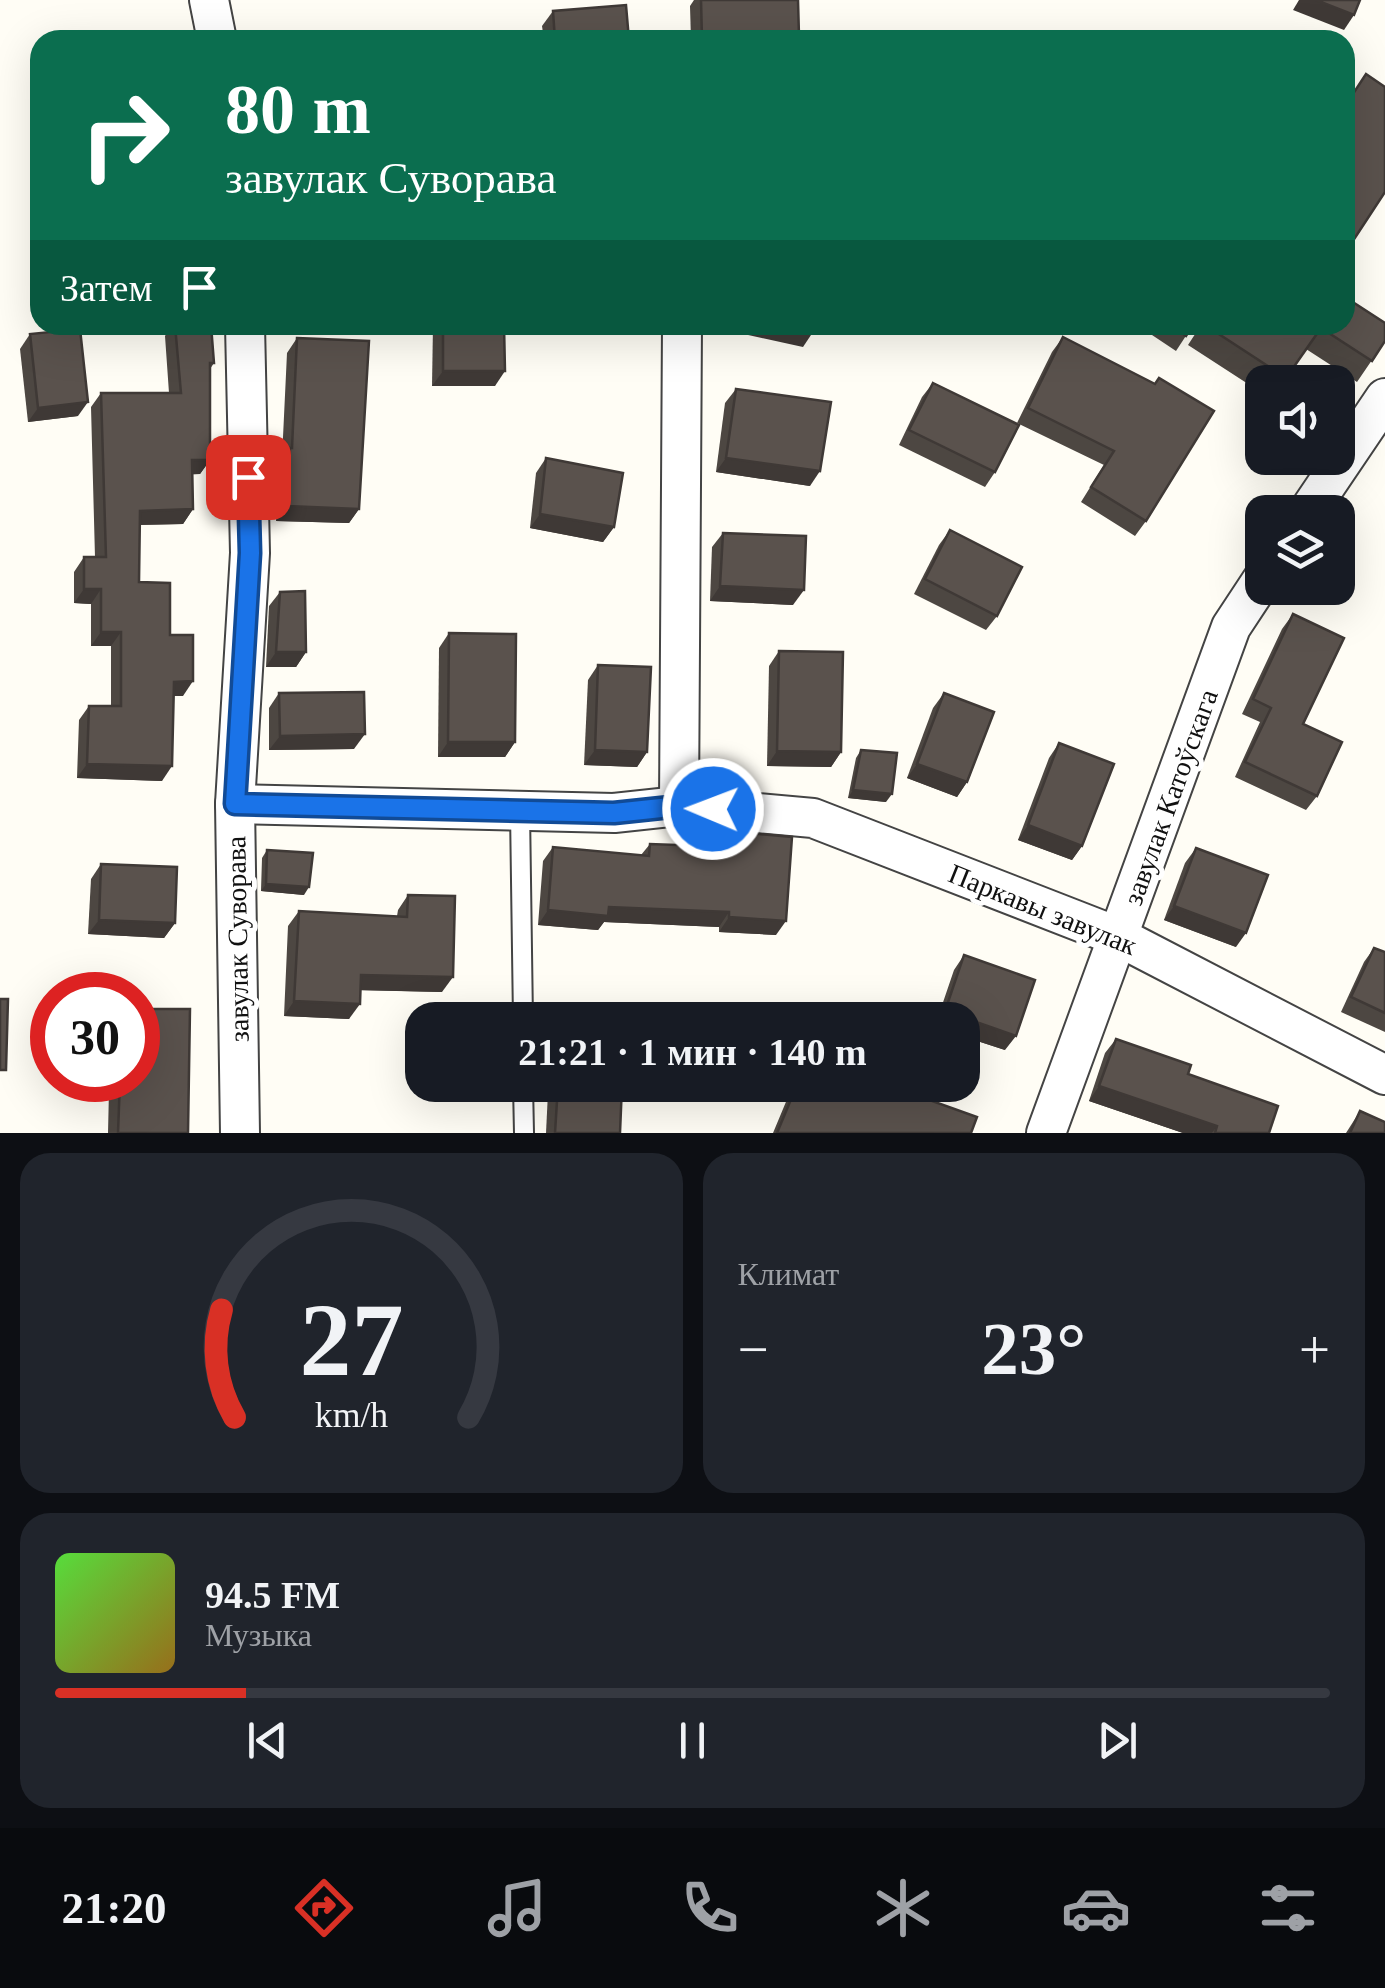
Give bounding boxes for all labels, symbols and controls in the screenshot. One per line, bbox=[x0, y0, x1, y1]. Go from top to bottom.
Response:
icon: right bbox=[60, 70, 190, 200]
text: 80 m bbox=[225, 71, 371, 148]
text: завулак Суворава bbox=[225, 153, 556, 203]
icon: arrive bbox=[172, 260, 227, 315]
text: Затем bbox=[60, 267, 152, 309]
map controls bbox=[1245, 365, 1355, 605]
button: sound bbox=[1245, 365, 1355, 475]
pin bbox=[206, 435, 291, 520]
icon: arrive bbox=[221, 450, 276, 505]
button: layers bbox=[1245, 495, 1355, 605]
street label: завулак Катоўскага bbox=[1117, 685, 1224, 909]
position arrow bbox=[661, 757, 765, 861]
street label: завулак Суворава bbox=[220, 835, 255, 1042]
street label: Паркавы завулак bbox=[944, 858, 1142, 961]
speed limit sign: 30 bbox=[30, 972, 160, 1102]
text: 21:21 · 1 мин · 140 m bbox=[518, 1031, 867, 1073]
text: Климат bbox=[738, 1256, 839, 1292]
text: 27 bbox=[299, 1282, 403, 1397]
text: 23° bbox=[981, 1307, 1086, 1390]
text: − bbox=[738, 1319, 769, 1380]
text: + bbox=[1299, 1319, 1330, 1380]
text: km/h bbox=[315, 1395, 388, 1435]
text: 94.5 FM bbox=[205, 1574, 340, 1616]
text: Музыка bbox=[205, 1617, 312, 1653]
icon: previous bbox=[240, 1713, 295, 1768]
icon: pause bbox=[665, 1713, 720, 1768]
icon: next bbox=[1090, 1713, 1145, 1768]
icon: directions bbox=[289, 1873, 359, 1943]
icon: music bbox=[482, 1873, 552, 1943]
icon: phone bbox=[675, 1873, 745, 1943]
icon: climate bbox=[868, 1873, 938, 1943]
icon: car bbox=[1061, 1873, 1131, 1943]
icon: filters bbox=[1253, 1873, 1323, 1943]
text: 21:20 bbox=[61, 1883, 166, 1933]

